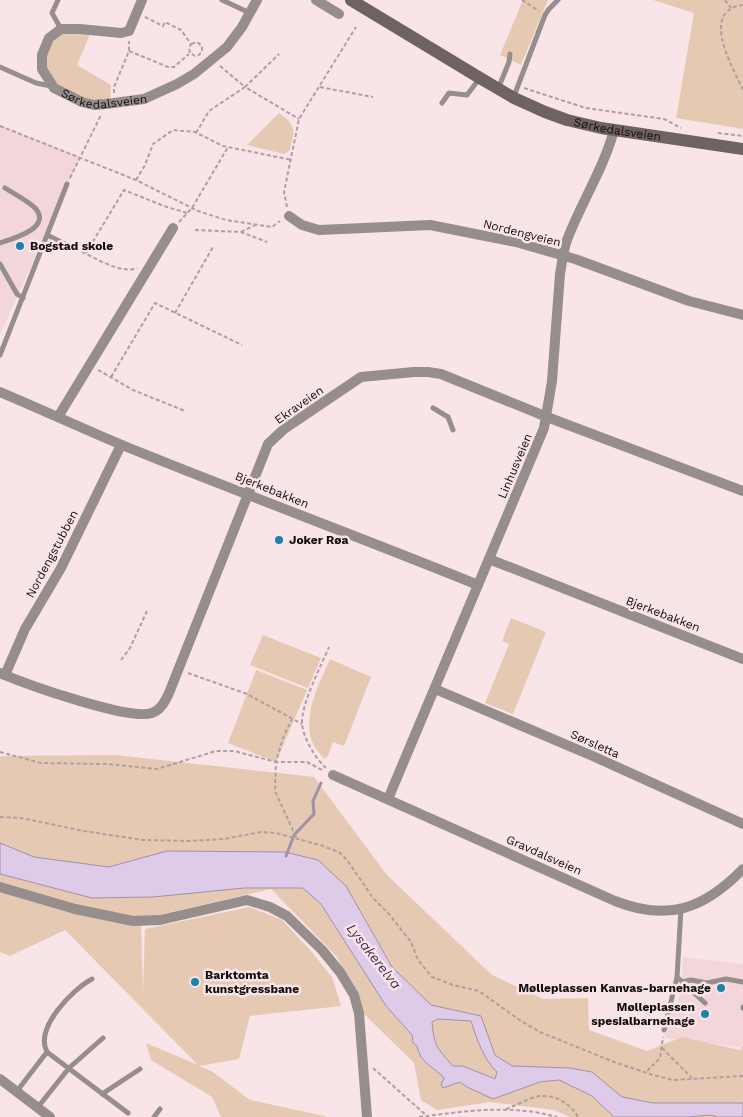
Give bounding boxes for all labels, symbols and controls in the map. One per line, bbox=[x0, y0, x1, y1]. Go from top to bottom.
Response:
street label: Sørkedalsveien bbox=[59, 86, 148, 112]
street label: Sørkedalsveien bbox=[572, 115, 662, 144]
street label: Nordengveien bbox=[482, 217, 562, 249]
place label: Bogstad skole bbox=[30, 239, 113, 253]
marker: Bogstad skole bbox=[14, 240, 26, 252]
street label: Ekraveien bbox=[272, 383, 326, 427]
street label: Linhusveien bbox=[495, 431, 535, 501]
street label: Bjerkebakken bbox=[233, 469, 311, 511]
street label: Nordengstubben bbox=[23, 508, 81, 600]
place label: Joker Røa bbox=[289, 533, 348, 547]
marker: Joker Røa bbox=[273, 534, 285, 546]
street label: Bjerkebakken bbox=[624, 593, 702, 635]
street label: Sørsletta bbox=[568, 727, 622, 761]
street label: Gravdalsveien bbox=[504, 832, 584, 878]
water label: Lysakerelva bbox=[344, 920, 405, 992]
place label: Barktomta kunstgressbane bbox=[205, 968, 299, 996]
marker: Barktomta kunstgressbane bbox=[189, 976, 201, 988]
place label: Mølleplassen Kanvas-barnehage bbox=[518, 981, 711, 995]
marker: Mølleplassen Kanvas-barnehage bbox=[715, 982, 727, 994]
place label: Mølleplassen spesialbarnehage bbox=[591, 1000, 695, 1028]
marker: Mølleplassen spesialbarnehage bbox=[699, 1008, 711, 1020]

